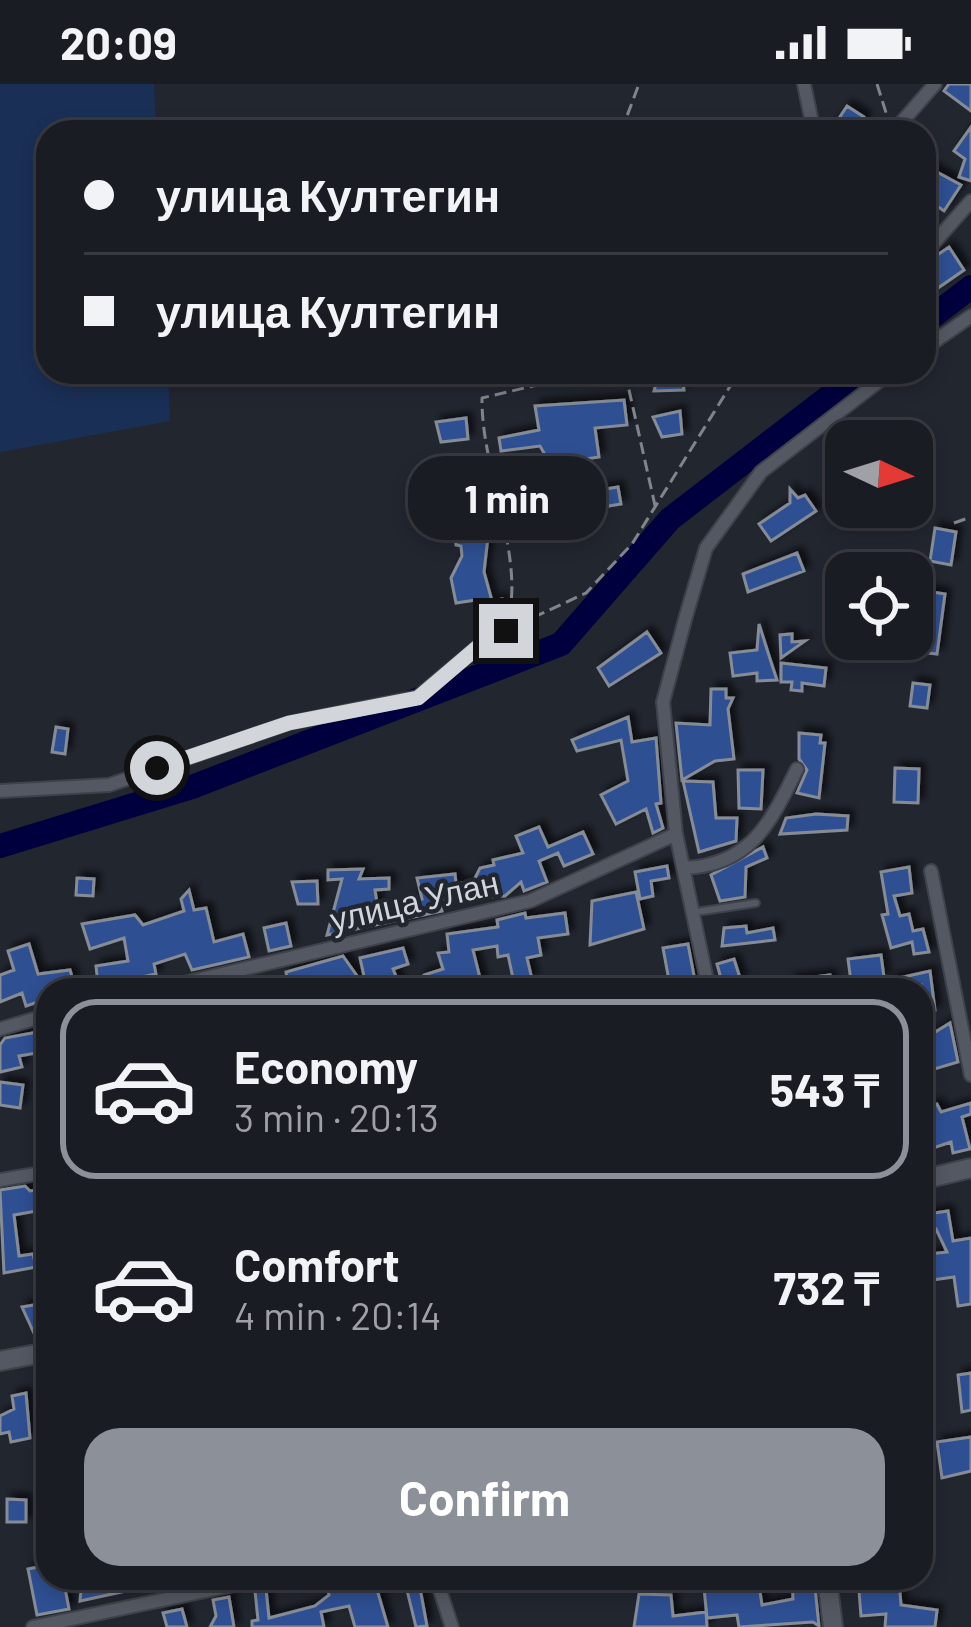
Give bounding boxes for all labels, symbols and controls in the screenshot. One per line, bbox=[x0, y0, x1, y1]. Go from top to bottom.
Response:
text: 20:09 bbox=[60, 15, 177, 69]
text: улица Култегин bbox=[156, 167, 500, 221]
text: улица Култегин bbox=[156, 283, 500, 337]
north arrow bbox=[825, 420, 933, 528]
map controls bbox=[825, 420, 933, 660]
callout: 1 min bbox=[407, 457, 605, 541]
text: 1 min bbox=[464, 474, 550, 521]
button: locate bbox=[825, 552, 933, 660]
route end bbox=[479, 604, 533, 658]
route start bbox=[130, 741, 184, 795]
street label: улица Улан bbox=[326, 861, 502, 939]
icon: car bbox=[90, 1035, 198, 1143]
text: Economy bbox=[234, 1039, 418, 1093]
text: 543 ₸ bbox=[770, 1062, 879, 1116]
text: 3 min · 20:13 bbox=[234, 1093, 439, 1140]
icon: car bbox=[90, 1233, 198, 1341]
text: Comfort bbox=[234, 1237, 400, 1291]
text: 732 ₸ bbox=[774, 1260, 879, 1314]
text: 4 min · 20:14 bbox=[234, 1291, 442, 1338]
button: Confirm bbox=[84, 1428, 885, 1566]

